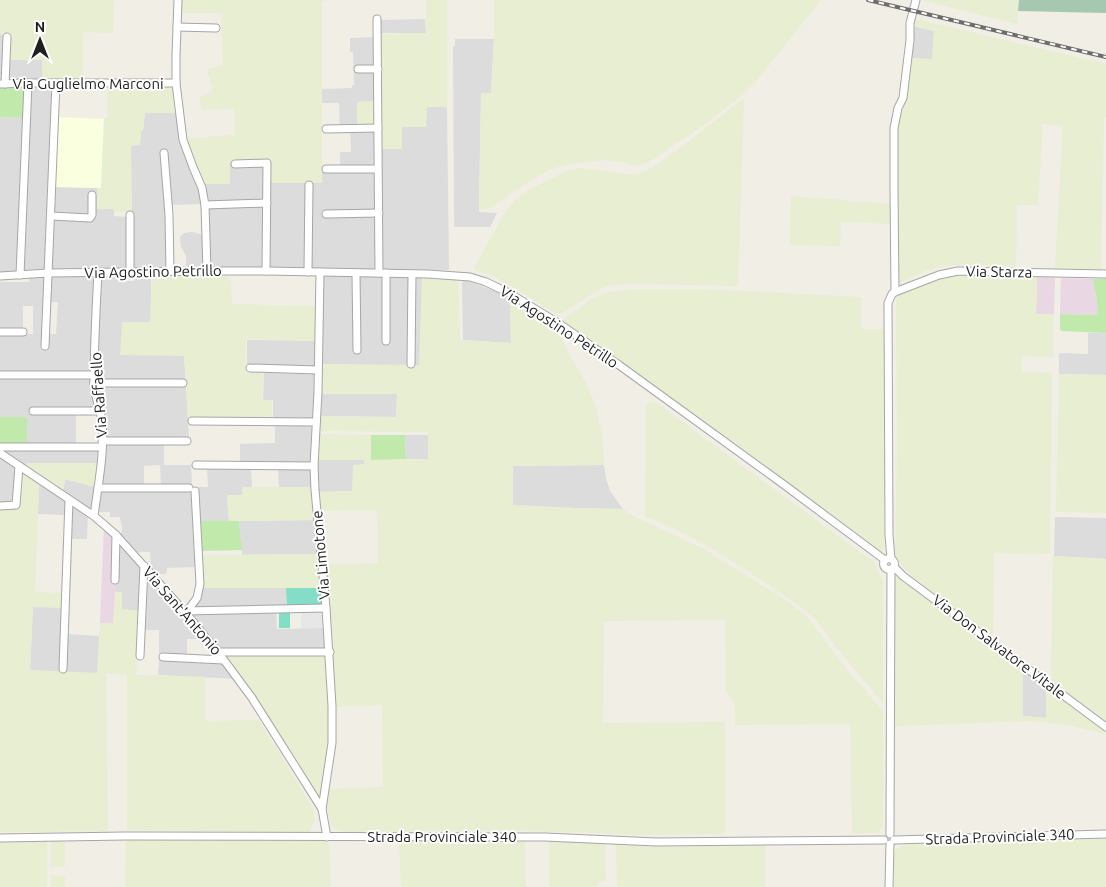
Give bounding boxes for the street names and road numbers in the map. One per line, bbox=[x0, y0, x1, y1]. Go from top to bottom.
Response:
street label: Via Guglielmo Marconi bbox=[12, 75, 164, 92]
street label: Via Agostino Petrillo bbox=[84, 262, 222, 281]
street label: Via Starza bbox=[966, 262, 1032, 281]
street label: Via Agostino Petrillo bbox=[497, 282, 622, 371]
street label: Via Raffaello bbox=[87, 352, 110, 438]
street label: Via Limotone bbox=[308, 510, 333, 600]
street label: Via Sant'Antonio bbox=[139, 563, 225, 658]
street label: Via Don Salvatore Vitale bbox=[929, 591, 1069, 702]
street label: Strada Provinciale 340 bbox=[925, 825, 1075, 848]
street label: Strada Provinciale 340 bbox=[367, 828, 517, 845]

